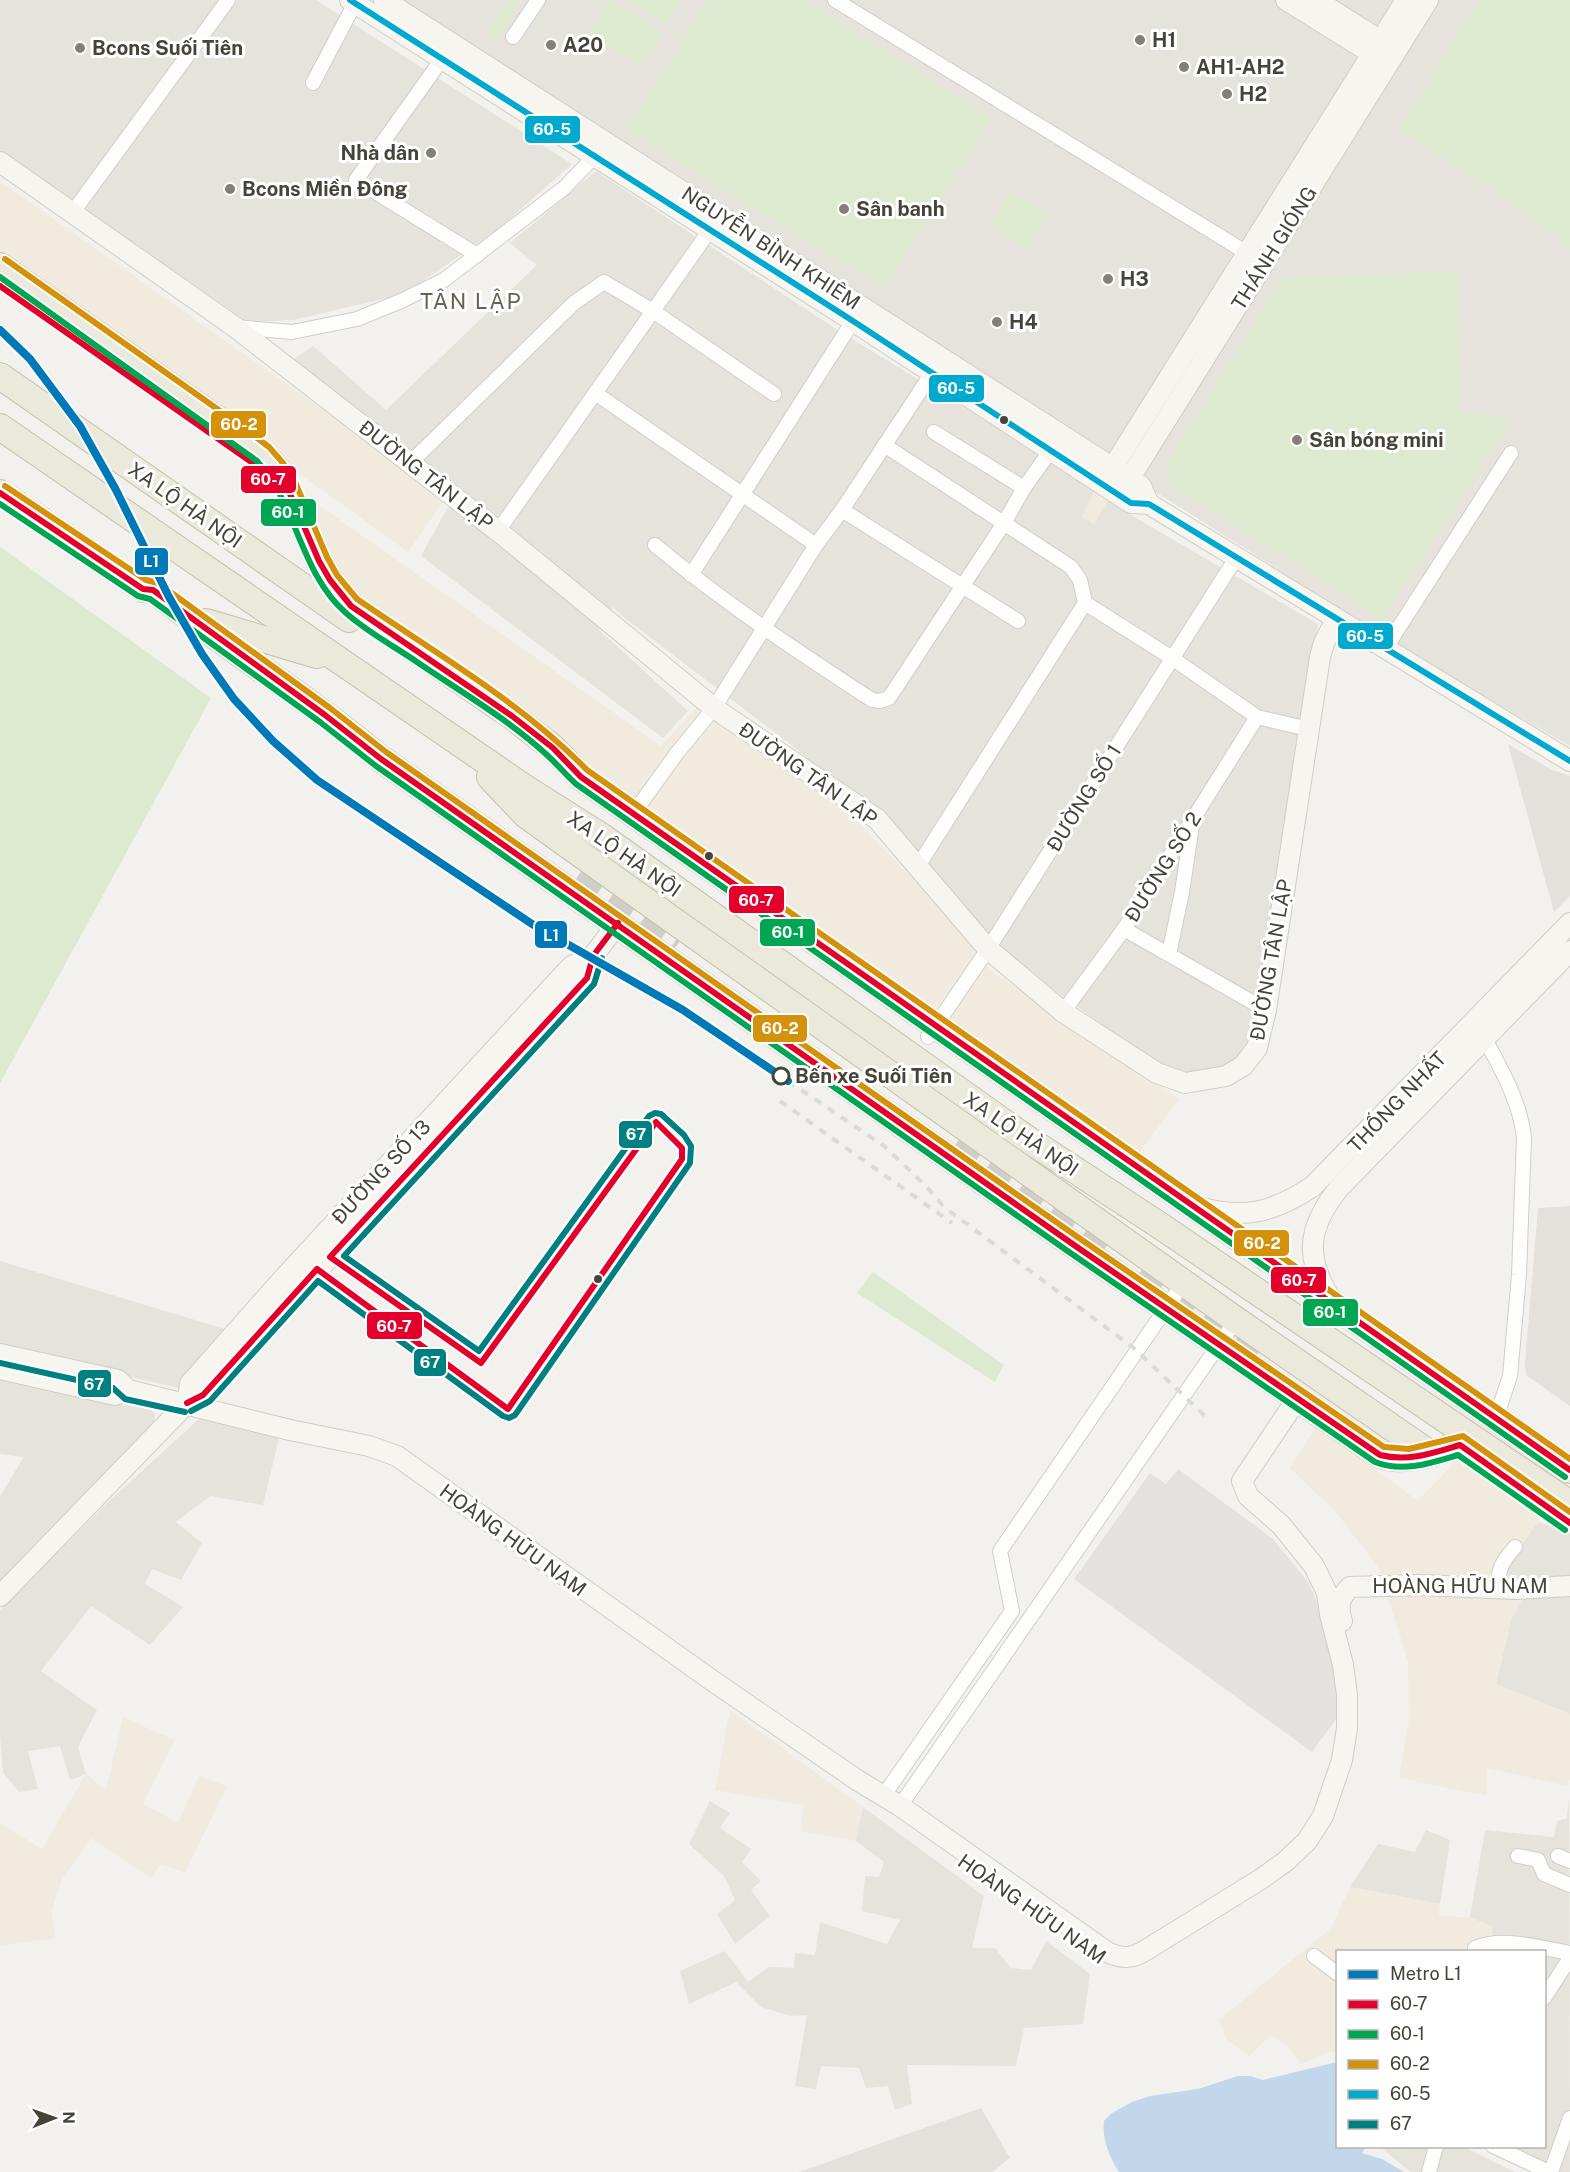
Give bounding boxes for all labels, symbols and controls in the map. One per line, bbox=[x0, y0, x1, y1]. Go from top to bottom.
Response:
place label: H1 bbox=[1152, 28, 1176, 52]
place label: A20 bbox=[563, 33, 603, 57]
marker: H1 bbox=[1133, 33, 1147, 47]
place label: Bcons Suối Tiên bbox=[92, 36, 243, 60]
marker: A20 bbox=[544, 38, 558, 52]
marker: Bcons Suối Tiên bbox=[73, 41, 87, 55]
place label: AH1-AH2 bbox=[1196, 55, 1284, 79]
marker: AH1-AH2 bbox=[1177, 60, 1191, 74]
place label: H2 bbox=[1239, 82, 1267, 106]
marker: H2 bbox=[1220, 87, 1234, 101]
line badge: 60-5 bbox=[524, 115, 581, 144]
text: 60-5 bbox=[533, 120, 571, 139]
place label: Nhà dân bbox=[341, 141, 419, 165]
marker: Nhà dân bbox=[424, 146, 438, 160]
place label: Bcons Miền Đông bbox=[242, 177, 408, 201]
street label: NGUYỄN BỈNH KHIÊM bbox=[677, 178, 867, 315]
street label: THÁNH GIÓNG bbox=[1226, 181, 1322, 314]
marker: Bcons Miền Đông bbox=[223, 182, 237, 196]
place label: Sân banh bbox=[856, 197, 945, 221]
marker: Sân banh bbox=[837, 202, 851, 216]
place label: H3 bbox=[1120, 267, 1149, 291]
marker: H3 bbox=[1101, 272, 1115, 286]
district label: TÂN LẬP bbox=[420, 288, 522, 314]
place label: H4 bbox=[1009, 310, 1038, 334]
marker: H4 bbox=[990, 315, 1004, 329]
line badge: 60-5 bbox=[928, 374, 985, 403]
text: 60-5 bbox=[937, 379, 975, 398]
line badge: 60-2 bbox=[210, 410, 267, 439]
street label: ĐƯỜNG TÂN LẬP bbox=[354, 414, 499, 535]
unlabelled marker bbox=[998, 414, 1010, 426]
text: 60-2 bbox=[220, 415, 258, 434]
place label: Sân bóng mini bbox=[1309, 428, 1444, 452]
marker: Sân bóng mini bbox=[1290, 433, 1304, 447]
street label: XA LỘ HÀ NỘI bbox=[124, 456, 247, 553]
line badge: 60-7 bbox=[240, 465, 297, 494]
text: 60-7 bbox=[250, 470, 286, 489]
line badge: 60-1 bbox=[260, 498, 317, 527]
text: 60-1 bbox=[272, 503, 304, 522]
line badge: L1 bbox=[134, 547, 169, 576]
text: L1 bbox=[143, 552, 159, 571]
line badge: 60-5 bbox=[1337, 622, 1394, 650]
text: 60-5 bbox=[1346, 627, 1384, 646]
street label: ĐƯỜNG TÂN LẬP bbox=[734, 716, 883, 831]
street label: ĐƯỜNG SỐ 1 bbox=[1039, 739, 1126, 856]
street label: XA LỘ HÀ NỘI bbox=[563, 805, 686, 902]
street label: ĐƯỜNG SỐ 2 bbox=[1117, 806, 1206, 926]
unlabelled marker bbox=[703, 850, 715, 862]
street label: ĐƯỜNG TÂN LẬP bbox=[1244, 877, 1297, 1043]
line badge: 60-7 bbox=[728, 885, 785, 914]
text: 60-7 bbox=[738, 891, 774, 910]
line badge: 60-1 bbox=[759, 918, 816, 947]
line badge: L1 bbox=[534, 920, 568, 949]
text: 60-1 bbox=[772, 923, 804, 942]
text: L1 bbox=[543, 926, 559, 945]
line badge: 60-2 bbox=[752, 1014, 808, 1043]
text: 60-2 bbox=[761, 1019, 799, 1038]
street label: THỐNG NHẤT bbox=[1341, 1044, 1451, 1158]
place label: Bến xe Suối Tiên bbox=[795, 1064, 952, 1088]
marker: Bến xe Suối Tiên bbox=[772, 1067, 790, 1085]
street label: XA LỘ HÀ NỘI bbox=[959, 1086, 1084, 1181]
street label: ĐƯỜNG SỐ 13 bbox=[324, 1113, 435, 1229]
line badge: 67 bbox=[618, 1120, 653, 1149]
text: 67 bbox=[626, 1125, 646, 1144]
line badge: 60-2 bbox=[1233, 1229, 1290, 1257]
text: 60-2 bbox=[1243, 1234, 1281, 1253]
line badge: 60-7 bbox=[1270, 1266, 1327, 1294]
text: 60-7 bbox=[1281, 1271, 1317, 1290]
unlabelled marker bbox=[592, 1273, 604, 1285]
line badge: 60-1 bbox=[1302, 1298, 1359, 1327]
text: 60-1 bbox=[1314, 1303, 1346, 1322]
line badge: 60-7 bbox=[366, 1311, 423, 1340]
text: 60-7 bbox=[376, 1317, 412, 1336]
line badge: 67 bbox=[413, 1348, 447, 1377]
text: 67 bbox=[420, 1353, 440, 1372]
line badge: 67 bbox=[77, 1369, 112, 1398]
text: 67 bbox=[84, 1375, 104, 1394]
street label: HOÀNG HỮU NAM bbox=[435, 1478, 592, 1601]
street label: HOÀNG HỮU NAM bbox=[1372, 1573, 1548, 1598]
street label: HOÀNG HỮU NAM bbox=[953, 1848, 1111, 1969]
legend bbox=[1336, 1950, 1546, 2148]
text: Metro L1 bbox=[1390, 1963, 1462, 1984]
text: 60-7 bbox=[1390, 1993, 1428, 2014]
text: 60-1 bbox=[1390, 2023, 1425, 2044]
text: 60-2 bbox=[1390, 2053, 1430, 2074]
text: 60-5 bbox=[1390, 2083, 1430, 2104]
north arrow bbox=[24, 2088, 84, 2148]
text: N bbox=[59, 2111, 78, 2124]
text: 67 bbox=[1390, 2113, 1412, 2134]

